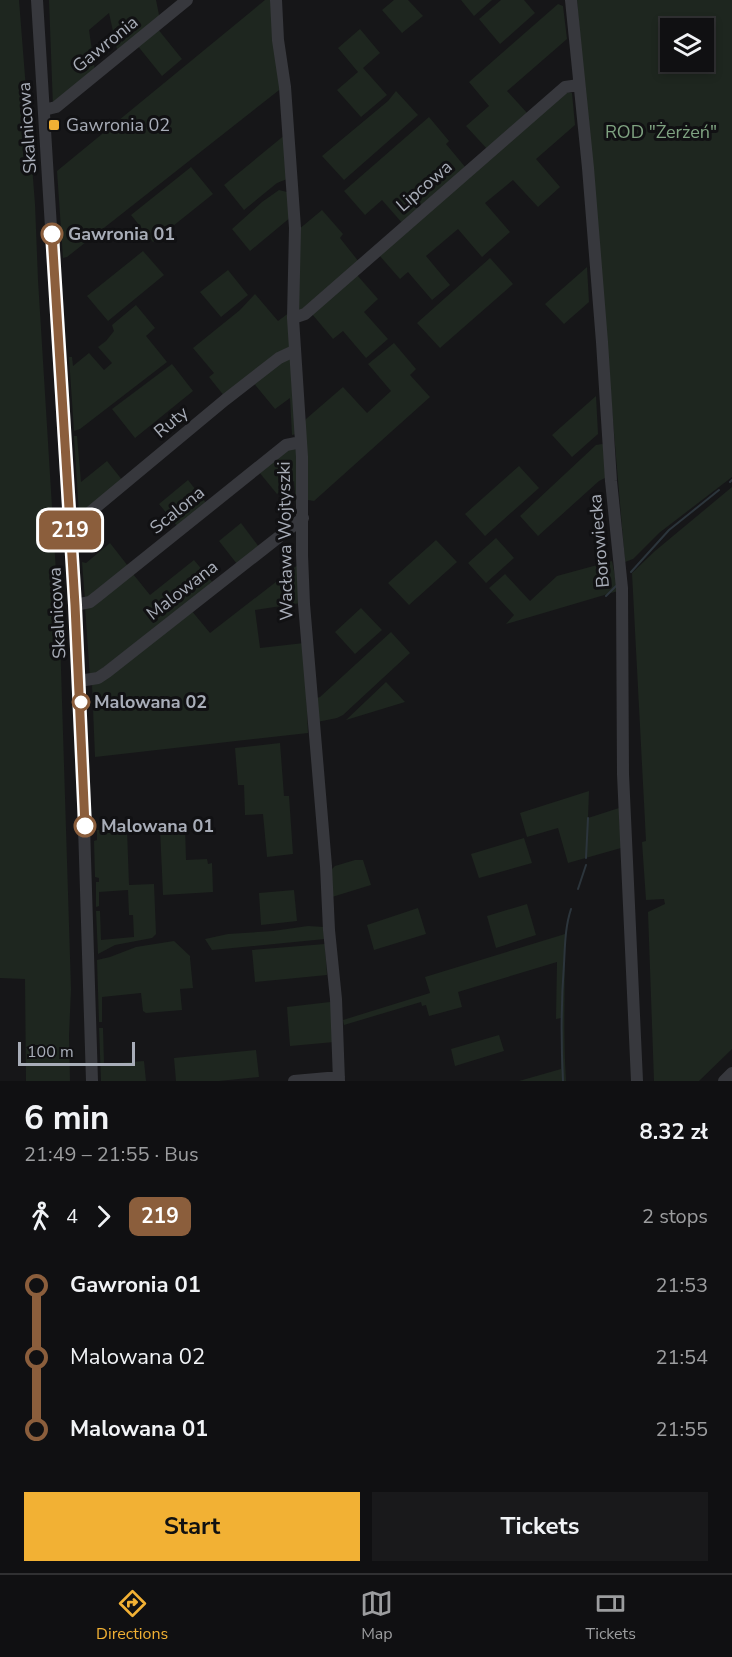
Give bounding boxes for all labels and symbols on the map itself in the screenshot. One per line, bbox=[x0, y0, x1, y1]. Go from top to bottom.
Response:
street label: Gawronia bbox=[67, 10, 143, 78]
street label: Skalnicowa bbox=[12, 81, 42, 175]
place label: Gawronia 02 bbox=[66, 113, 170, 137]
marker: Gawronia 02 bbox=[47, 118, 61, 132]
park label: ROD "Żerżeń" bbox=[605, 120, 717, 144]
street label: Lipcowa bbox=[391, 155, 457, 217]
place label: Gawronia 01 bbox=[68, 222, 175, 246]
marker: Gawronia 01 bbox=[41, 223, 63, 245]
street label: Ruty bbox=[149, 400, 194, 443]
street label: Wacława Wojtyszki bbox=[272, 461, 298, 621]
street label: Scalona bbox=[145, 481, 209, 539]
street label: Borowiecka bbox=[583, 493, 615, 589]
line badge: 219 bbox=[36, 510, 104, 550]
street label: Malowana bbox=[141, 555, 223, 625]
street label: Skalnicowa bbox=[43, 567, 71, 659]
place label: Malowana 02 bbox=[94, 690, 207, 714]
marker: Malowana 02 bbox=[72, 693, 90, 711]
place label: Malowana 01 bbox=[101, 814, 214, 838]
marker: Malowana 01 bbox=[74, 815, 96, 837]
scale bar bbox=[18, 1039, 135, 1066]

